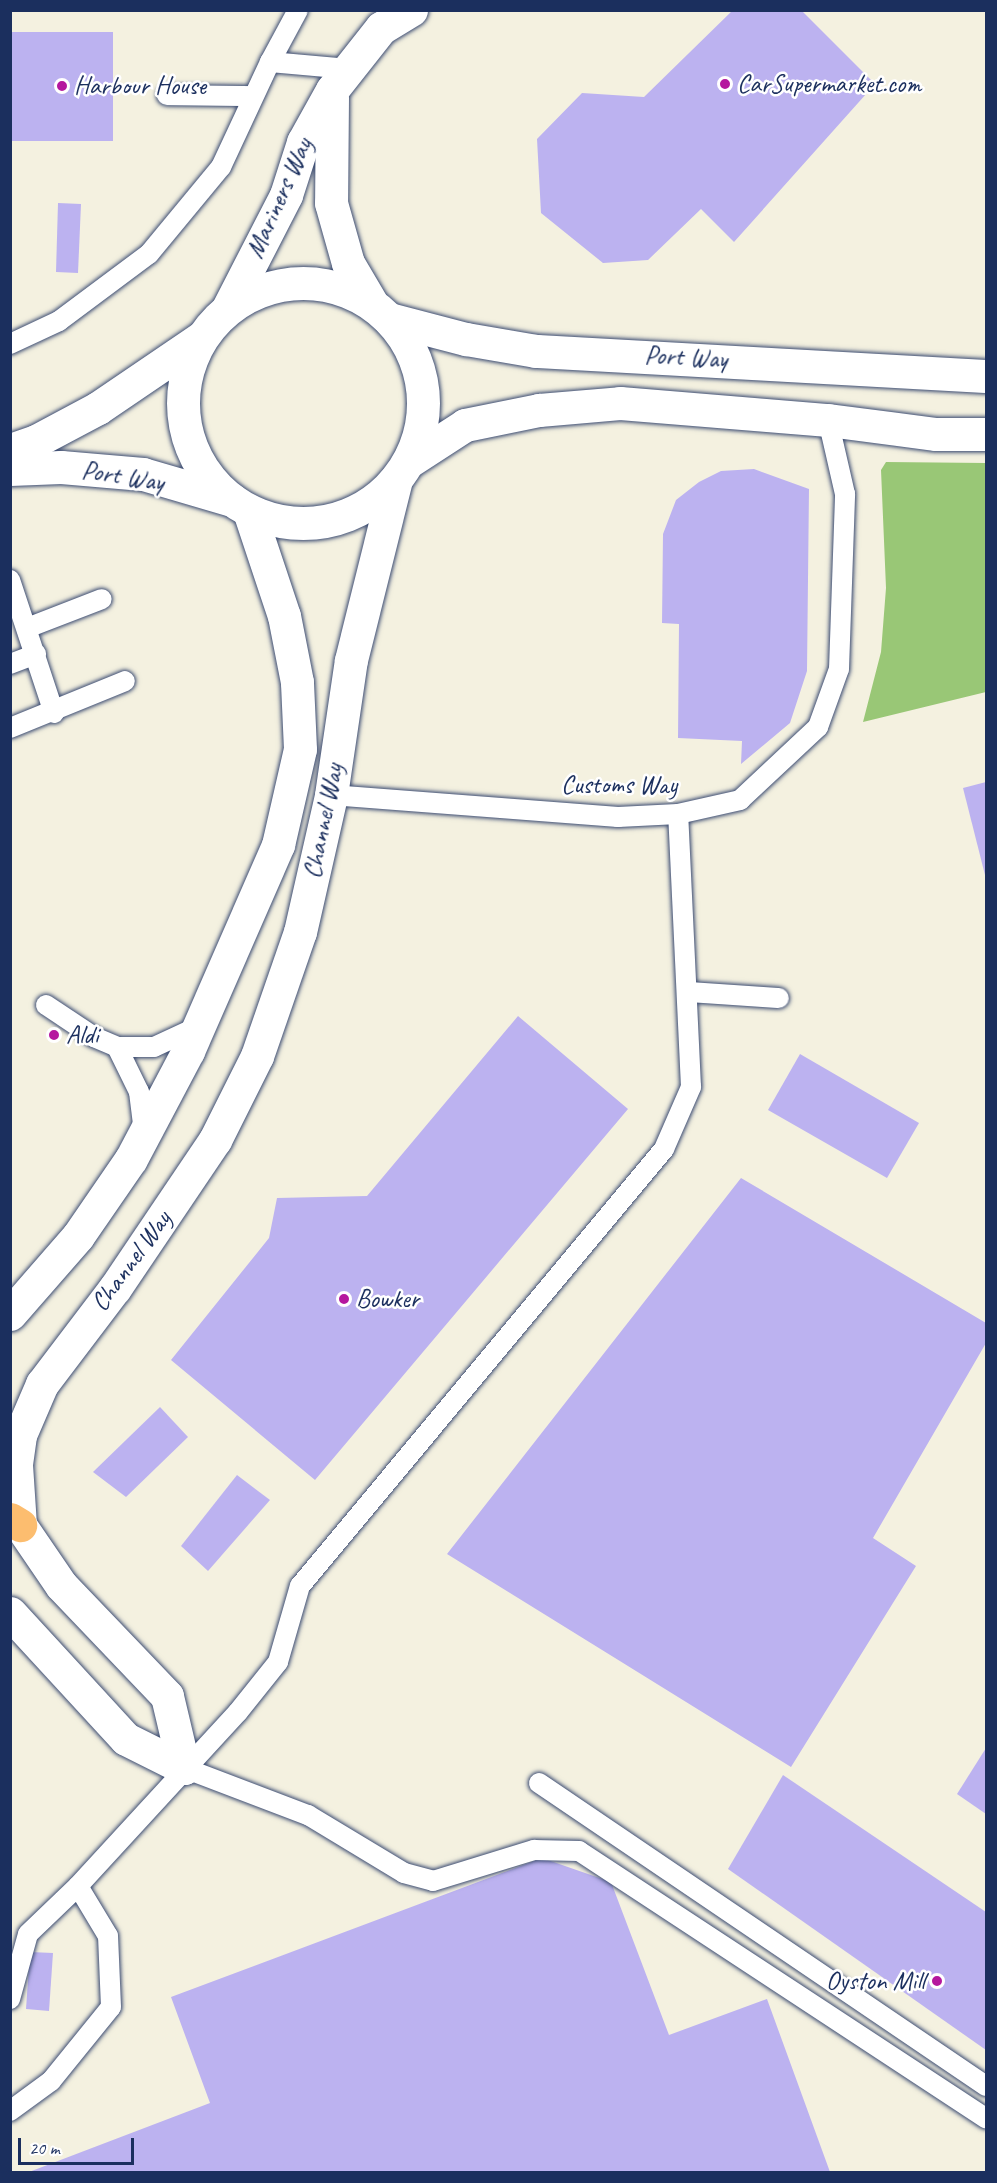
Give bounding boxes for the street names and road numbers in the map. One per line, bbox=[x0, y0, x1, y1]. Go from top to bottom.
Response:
street label: Mariners Way bbox=[239, 133, 319, 263]
street label: Port Way bbox=[644, 339, 728, 375]
street label: Port Way bbox=[79, 454, 167, 498]
street label: Channel Way bbox=[297, 761, 349, 881]
street label: Customs Way bbox=[561, 769, 677, 801]
street label: Channel Way bbox=[84, 1205, 178, 1317]

